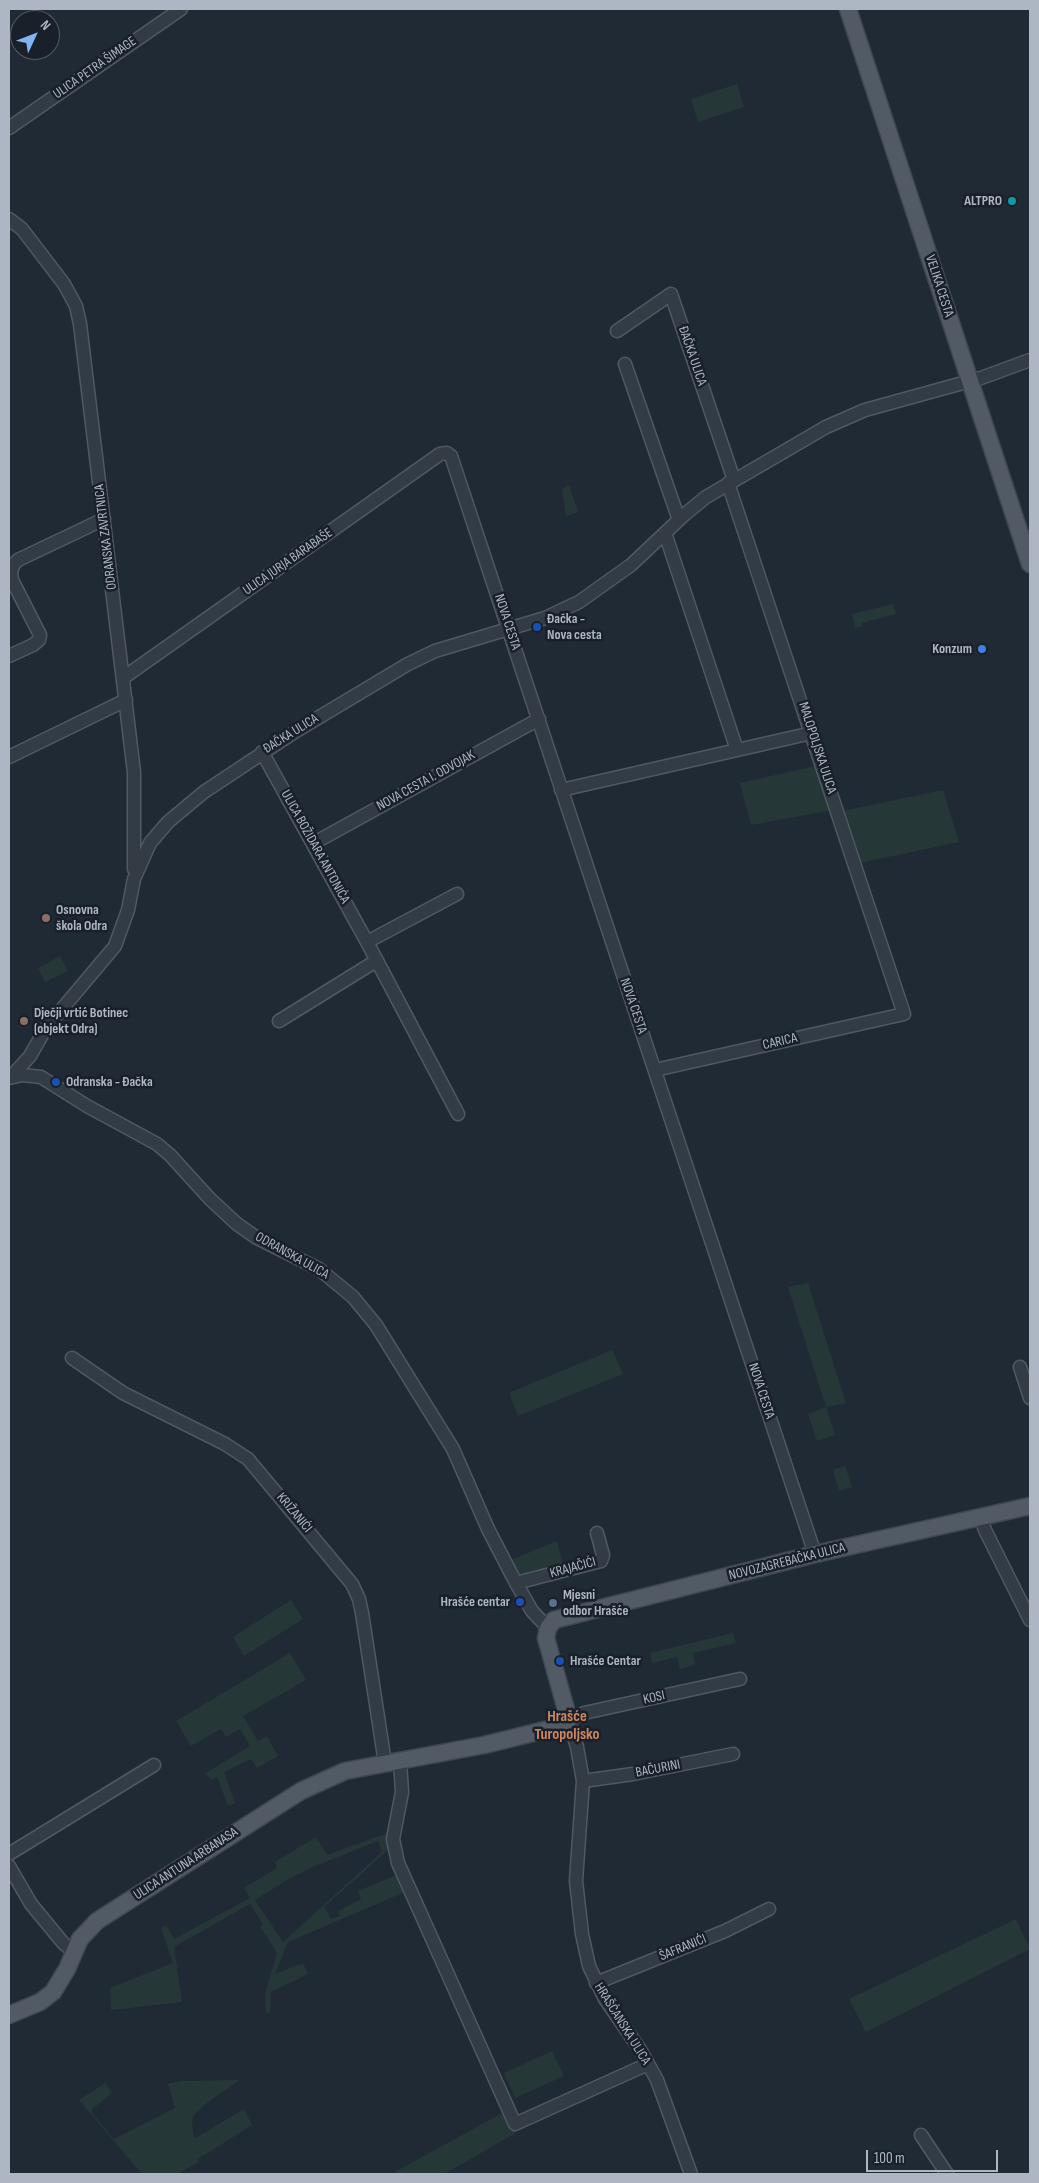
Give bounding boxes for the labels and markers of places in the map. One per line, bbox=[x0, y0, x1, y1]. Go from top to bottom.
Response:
place label: ALTPRO bbox=[964, 193, 1002, 209]
marker: ALTPRO bbox=[1006, 195, 1018, 207]
place label: Đačka - Nova cesta bbox=[547, 611, 602, 644]
marker: Đačka - Nova cesta bbox=[531, 621, 543, 633]
place label: Konzum bbox=[932, 641, 972, 657]
marker: Konzum bbox=[976, 643, 988, 655]
place label: Osnovna škola Odra bbox=[56, 902, 107, 934]
marker: Osnovna škola Odra bbox=[40, 912, 52, 924]
place label: Dječji vrtić Botinec (objekt Odra) bbox=[34, 1005, 128, 1038]
marker: Dječji vrtić Botinec (objekt Odra) bbox=[18, 1015, 30, 1027]
place label: Odranska - Đačka bbox=[66, 1074, 153, 1090]
marker: Odranska - Đačka bbox=[50, 1076, 62, 1088]
place label: Mjesni odbor Hrašće bbox=[563, 1587, 628, 1620]
place label: Hrašće centar bbox=[440, 1594, 510, 1610]
marker: Hrašće centar bbox=[514, 1596, 526, 1608]
marker: Mjesni odbor Hrašće bbox=[547, 1597, 559, 1609]
place label: Hrašće Centar bbox=[570, 1653, 641, 1669]
marker: Hrašće Centar bbox=[554, 1655, 566, 1667]

